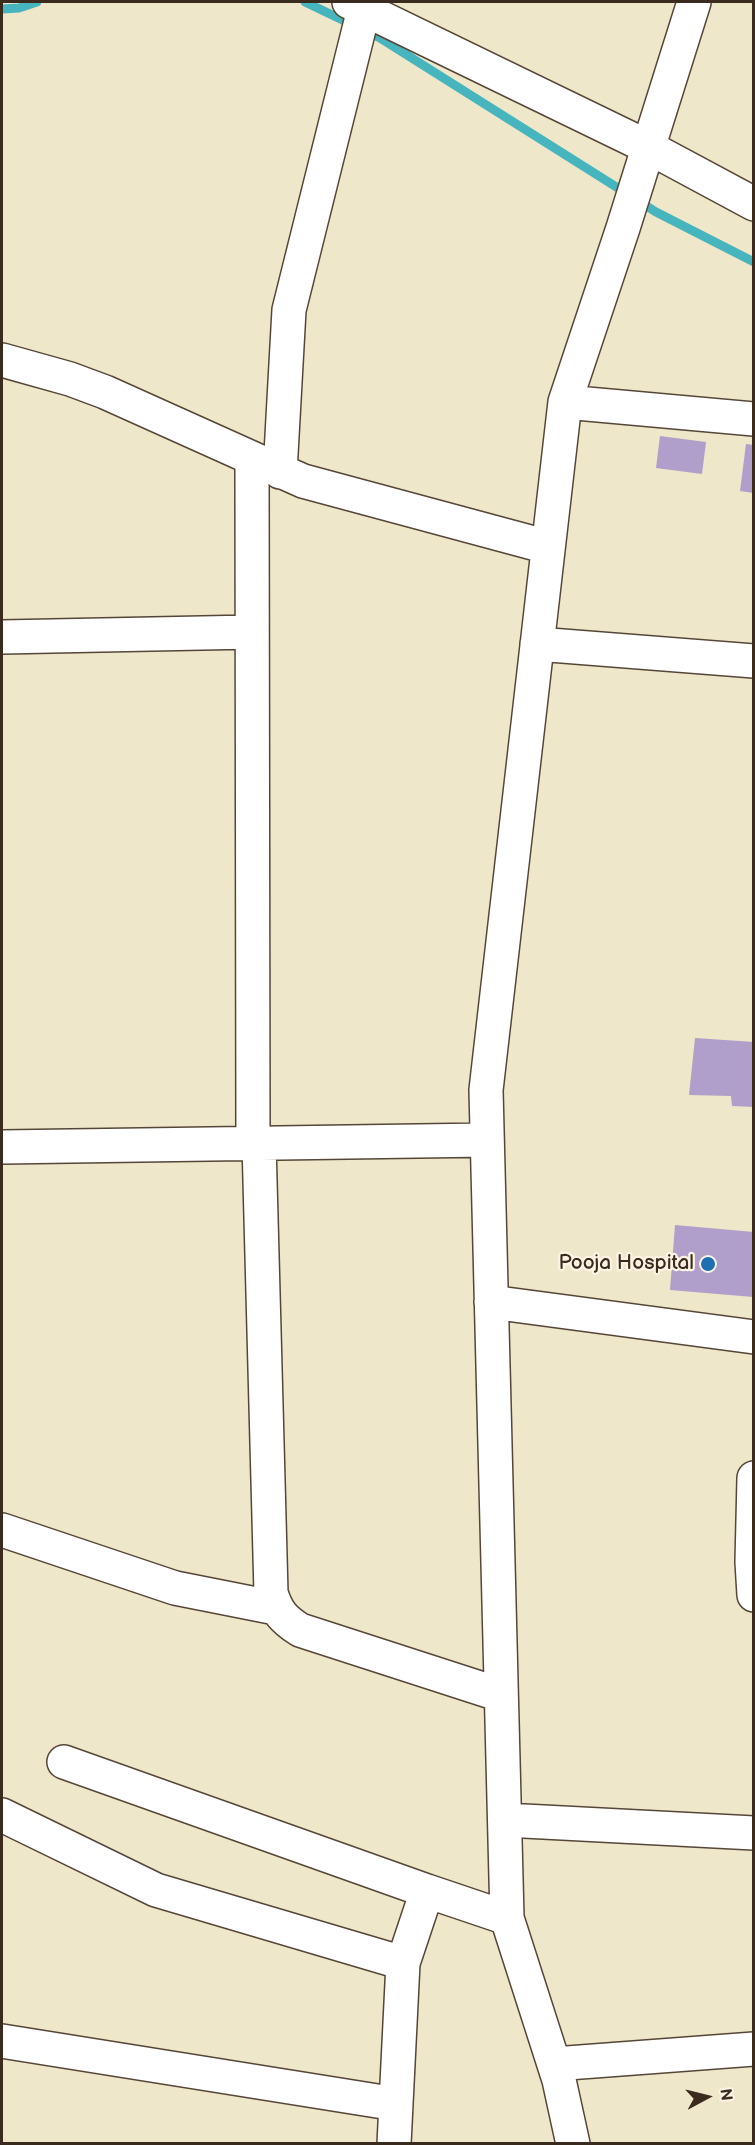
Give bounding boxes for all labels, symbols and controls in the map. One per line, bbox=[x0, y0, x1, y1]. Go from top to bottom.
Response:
place label: Pooja Hospital bbox=[558, 1251, 694, 1277]
marker: Pooja Hospital bbox=[699, 1255, 717, 1273]
north arrow bbox=[677, 2067, 737, 2127]
text: N bbox=[715, 2088, 736, 2102]

